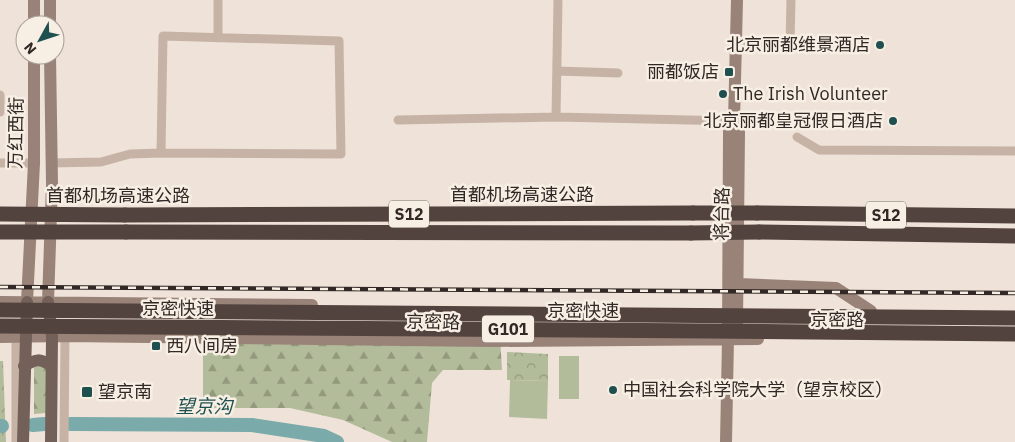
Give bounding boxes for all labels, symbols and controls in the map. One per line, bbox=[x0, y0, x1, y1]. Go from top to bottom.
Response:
north arrow bbox=[15, 15, 65, 65]
place label: 北京丽都维景酒店 bbox=[726, 33, 870, 56]
text: N bbox=[20, 39, 40, 58]
marker: 北京丽都维景酒店 bbox=[874, 39, 886, 51]
place label: 丽都饭店 bbox=[647, 60, 719, 83]
marker: 丽都饭店 bbox=[723, 66, 735, 78]
place label: The Irish Volunteer bbox=[733, 82, 888, 105]
marker: The Irish Volunteer bbox=[717, 88, 729, 100]
street label: 万红西街 bbox=[3, 97, 28, 169]
place label: 北京丽都皇冠假日酒店 bbox=[703, 109, 883, 132]
marker: 北京丽都皇冠假日酒店 bbox=[887, 115, 899, 127]
street label: 首都机场高速公路 bbox=[450, 183, 594, 206]
street label: 首都机场高速公路 bbox=[46, 184, 190, 207]
street label: 将台路 bbox=[710, 187, 733, 241]
road number: S12 bbox=[389, 200, 429, 228]
road number: S12 bbox=[866, 202, 906, 228]
street label: 京密快速 bbox=[142, 297, 214, 320]
street label: 京密快速 bbox=[547, 299, 619, 322]
street label: 京密路 bbox=[810, 308, 864, 331]
street label: 京密路 bbox=[406, 310, 460, 333]
road number: G101 bbox=[482, 316, 534, 342]
place label: 西八间房 bbox=[166, 334, 238, 357]
marker: 西八间房 bbox=[150, 340, 162, 352]
place label: 中国社会科学院大学（望京校区） bbox=[623, 378, 893, 401]
place label: 望京南 bbox=[98, 380, 152, 403]
marker: 中国社会科学院大学（望京校区） bbox=[607, 384, 619, 396]
marker: 望京南 bbox=[80, 385, 94, 399]
water label: 望京沟 bbox=[175, 394, 234, 418]

